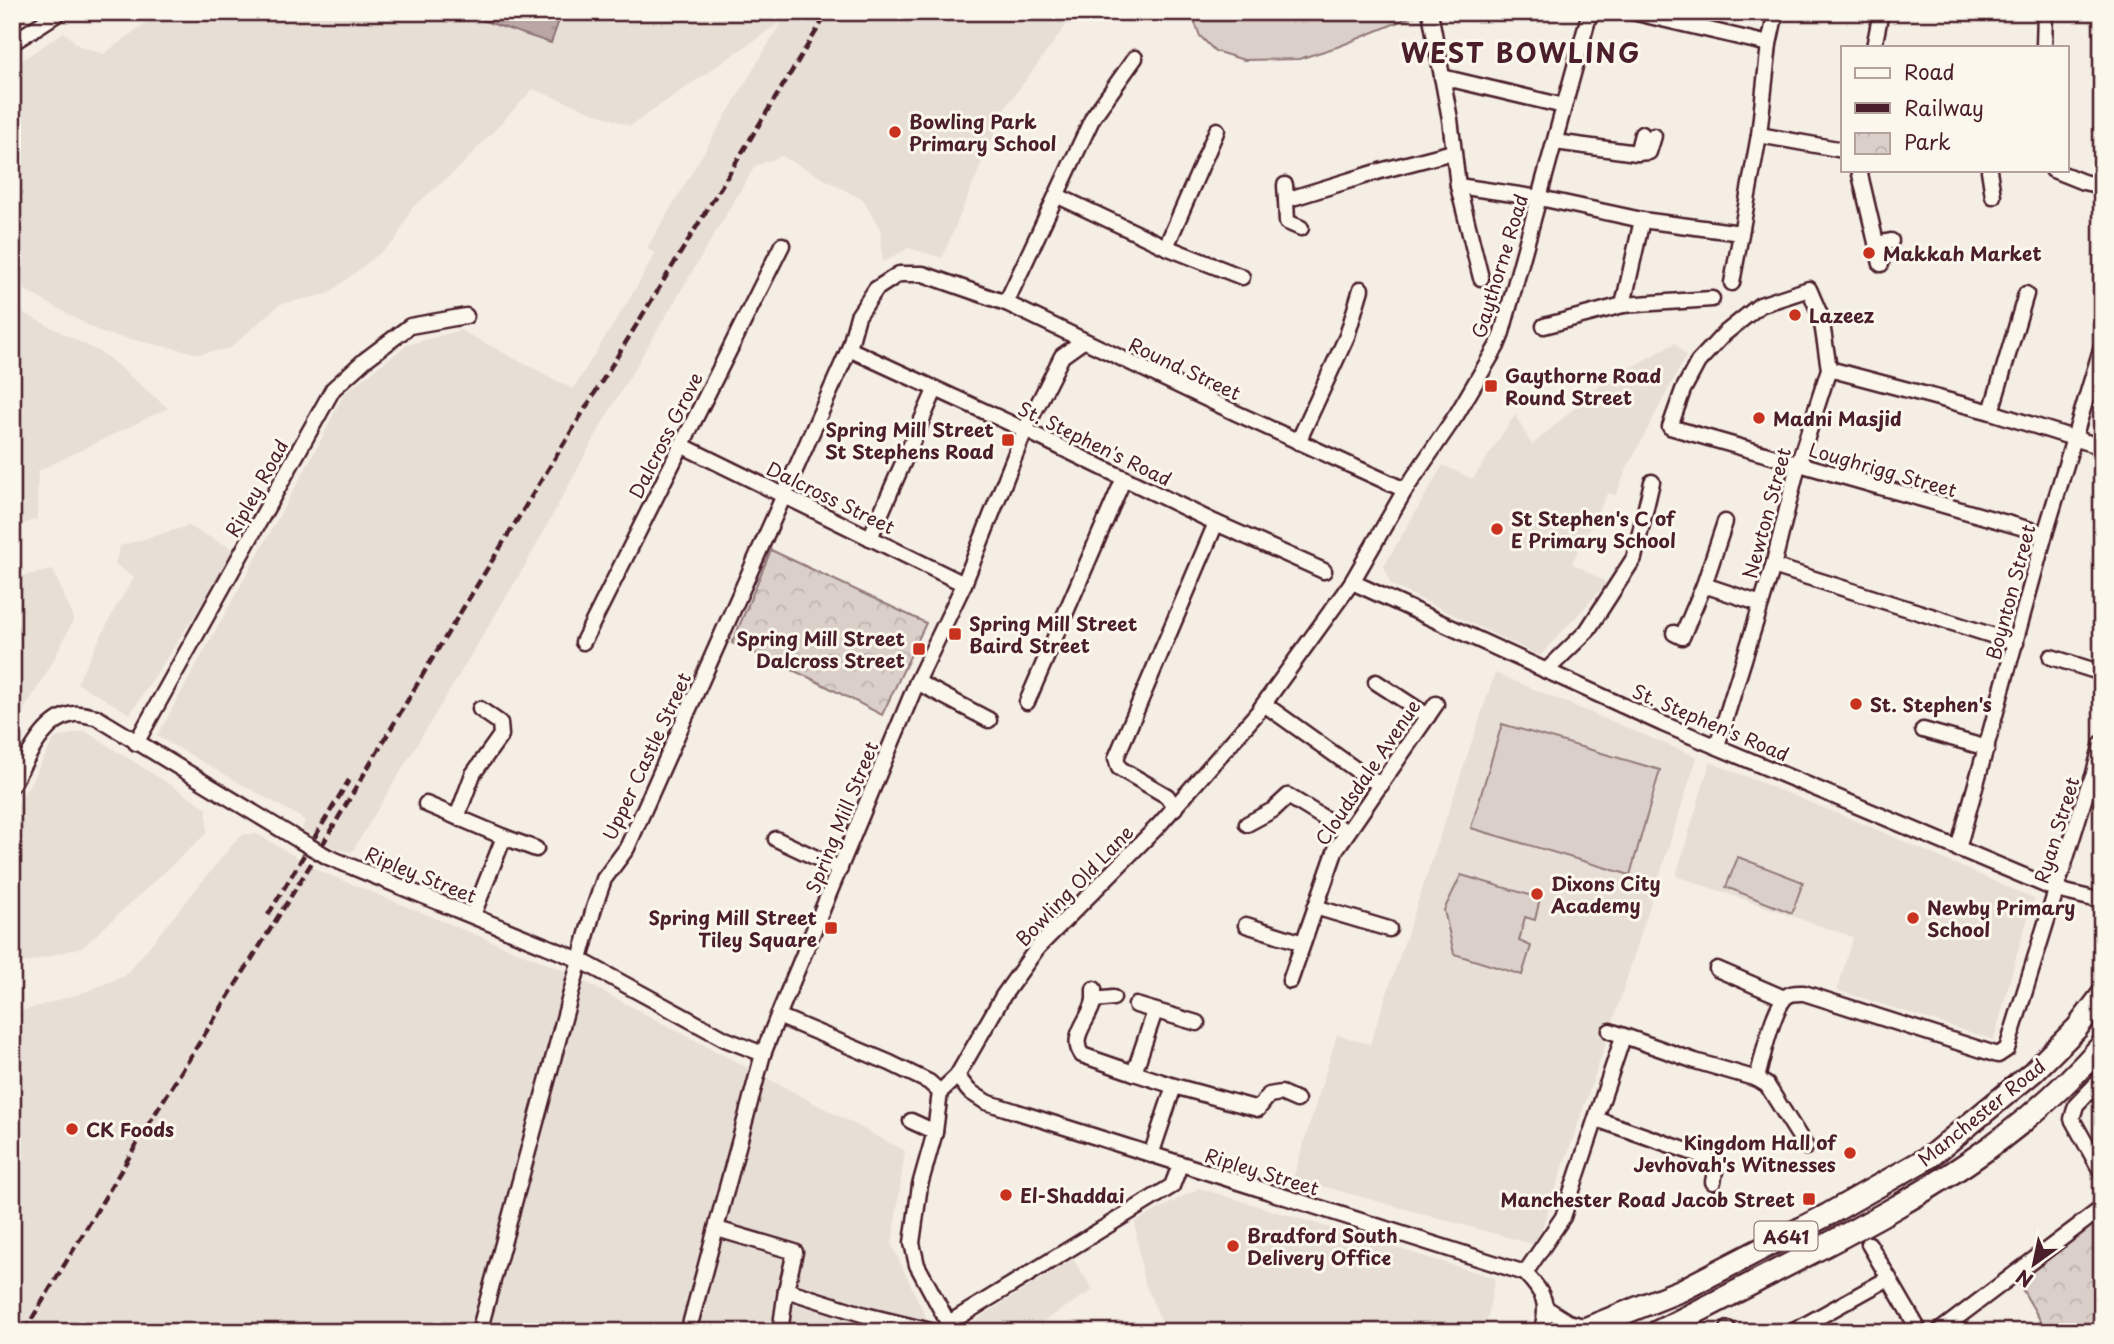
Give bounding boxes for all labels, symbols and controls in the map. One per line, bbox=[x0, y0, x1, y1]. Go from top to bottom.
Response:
district label: WEST BOWLING bbox=[1401, 33, 1641, 72]
legend bbox=[1841, 46, 2068, 172]
text: Road bbox=[1904, 55, 1955, 87]
text: Railway bbox=[1904, 91, 1984, 123]
place label: Bowling Park Primary School bbox=[909, 107, 1057, 157]
marker: Bowling Park Primary School bbox=[887, 124, 903, 140]
text: Park bbox=[1904, 125, 1951, 157]
street label: Gaythorne Road bbox=[1464, 190, 1534, 342]
place label: Makkah Market bbox=[1883, 239, 2042, 267]
marker: Makkah Market bbox=[1861, 245, 1877, 261]
place label: Lazeez bbox=[1809, 301, 1875, 329]
marker: Lazeez bbox=[1787, 307, 1803, 323]
street label: Round Street bbox=[1124, 330, 1246, 406]
place label: Gaythorne Road Round Street bbox=[1505, 361, 1662, 411]
street label: Dalcross Grove bbox=[621, 367, 709, 503]
marker: Gaythorne Road Round Street bbox=[1483, 378, 1499, 394]
street label: St. Stephen's Road bbox=[1013, 394, 1177, 492]
place label: Madni Masjid bbox=[1773, 404, 1902, 432]
marker: Madni Masjid bbox=[1751, 410, 1767, 426]
place label: Spring Mill Street St Stephens Road bbox=[825, 415, 994, 465]
marker: Spring Mill Street St Stephens Road bbox=[1000, 432, 1016, 448]
street label: Ripley Road bbox=[218, 434, 294, 542]
street label: Loughrigg Street bbox=[1806, 435, 1960, 504]
street label: Newton Street bbox=[1735, 444, 1797, 582]
street label: Dalcross Street bbox=[762, 454, 900, 540]
place label: St Stephen's C of E Primary School bbox=[1511, 504, 1677, 554]
marker: St Stephen's C of E Primary School bbox=[1489, 521, 1505, 537]
street label: Boynton Street bbox=[1978, 521, 2042, 663]
place label: Spring Mill Street Baird Street bbox=[969, 609, 1137, 659]
place label: Spring Mill Street Dalcross Street bbox=[737, 624, 905, 674]
marker: Spring Mill Street Baird Street bbox=[947, 626, 963, 642]
marker: Spring Mill Street Dalcross Street bbox=[911, 641, 927, 657]
street label: Upper Castle Street bbox=[595, 667, 697, 844]
street label: St. Stephen's Road bbox=[1628, 676, 1794, 768]
place label: St. Stephen's bbox=[1870, 690, 1992, 718]
street label: Cloudsdale Avenue bbox=[1308, 693, 1426, 851]
marker: St. Stephen's bbox=[1848, 696, 1864, 712]
street label: Spring Mill Street bbox=[798, 737, 884, 897]
street label: Ryan Street bbox=[2027, 773, 2086, 887]
street label: Bowling Old Lane bbox=[1009, 818, 1139, 952]
street label: Ripley Street bbox=[361, 839, 481, 909]
place label: Dixons City Academy bbox=[1550, 869, 1661, 919]
marker: Dixons City Academy bbox=[1529, 886, 1545, 902]
place label: Newby Primary School bbox=[1927, 893, 2075, 943]
place label: Spring Mill Street Tiley Square bbox=[649, 903, 817, 953]
marker: Newby Primary School bbox=[1905, 910, 1921, 926]
marker: Spring Mill Street Tiley Square bbox=[823, 920, 839, 936]
street label: Manchester Road bbox=[1911, 1052, 2051, 1172]
place label: CK Foods bbox=[86, 1115, 174, 1143]
marker: CK Foods bbox=[64, 1121, 80, 1137]
place label: Kingdom Hall of Jevhovah's Witnesses bbox=[1634, 1128, 1838, 1178]
street label: Ripley Street bbox=[1201, 1140, 1323, 1202]
marker: Kingdom Hall of Jevhovah's Witnesses bbox=[1842, 1145, 1858, 1161]
place label: El-Shaddai bbox=[1020, 1181, 1125, 1209]
place label: Manchester Road Jacob Street bbox=[1500, 1185, 1795, 1213]
marker: El-Shaddai bbox=[998, 1187, 1014, 1203]
marker: Manchester Road Jacob Street bbox=[1801, 1191, 1817, 1207]
place label: Bradford South Delivery Office bbox=[1247, 1221, 1398, 1271]
road number: A641 bbox=[1754, 1222, 1817, 1251]
north arrow bbox=[1998, 1228, 2068, 1298]
marker: Bradford South Delivery Office bbox=[1225, 1238, 1241, 1254]
text: N bbox=[2010, 1263, 2038, 1295]

